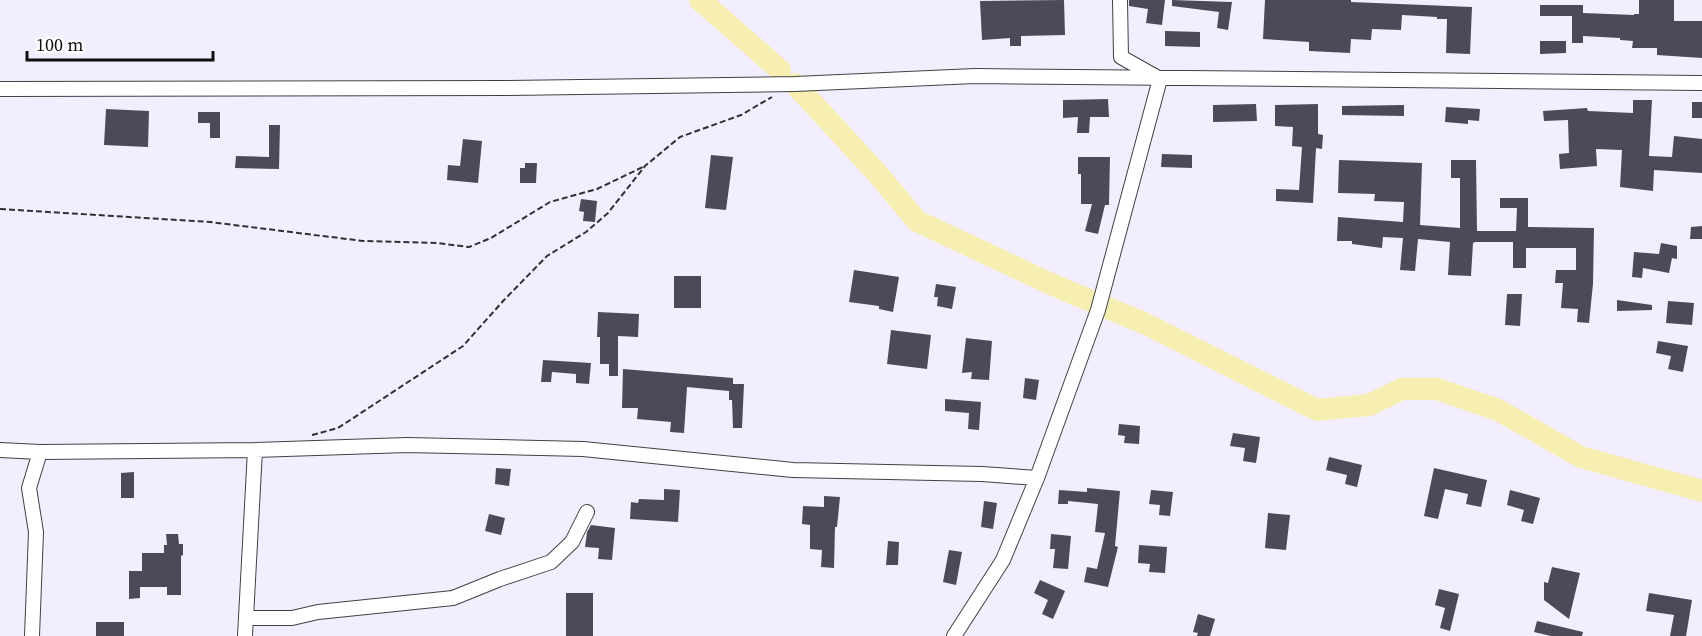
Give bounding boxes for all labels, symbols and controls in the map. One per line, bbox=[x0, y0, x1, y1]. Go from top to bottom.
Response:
scale bar bbox=[27, 24, 213, 62]
text: 100 m bbox=[36, 32, 83, 57]

